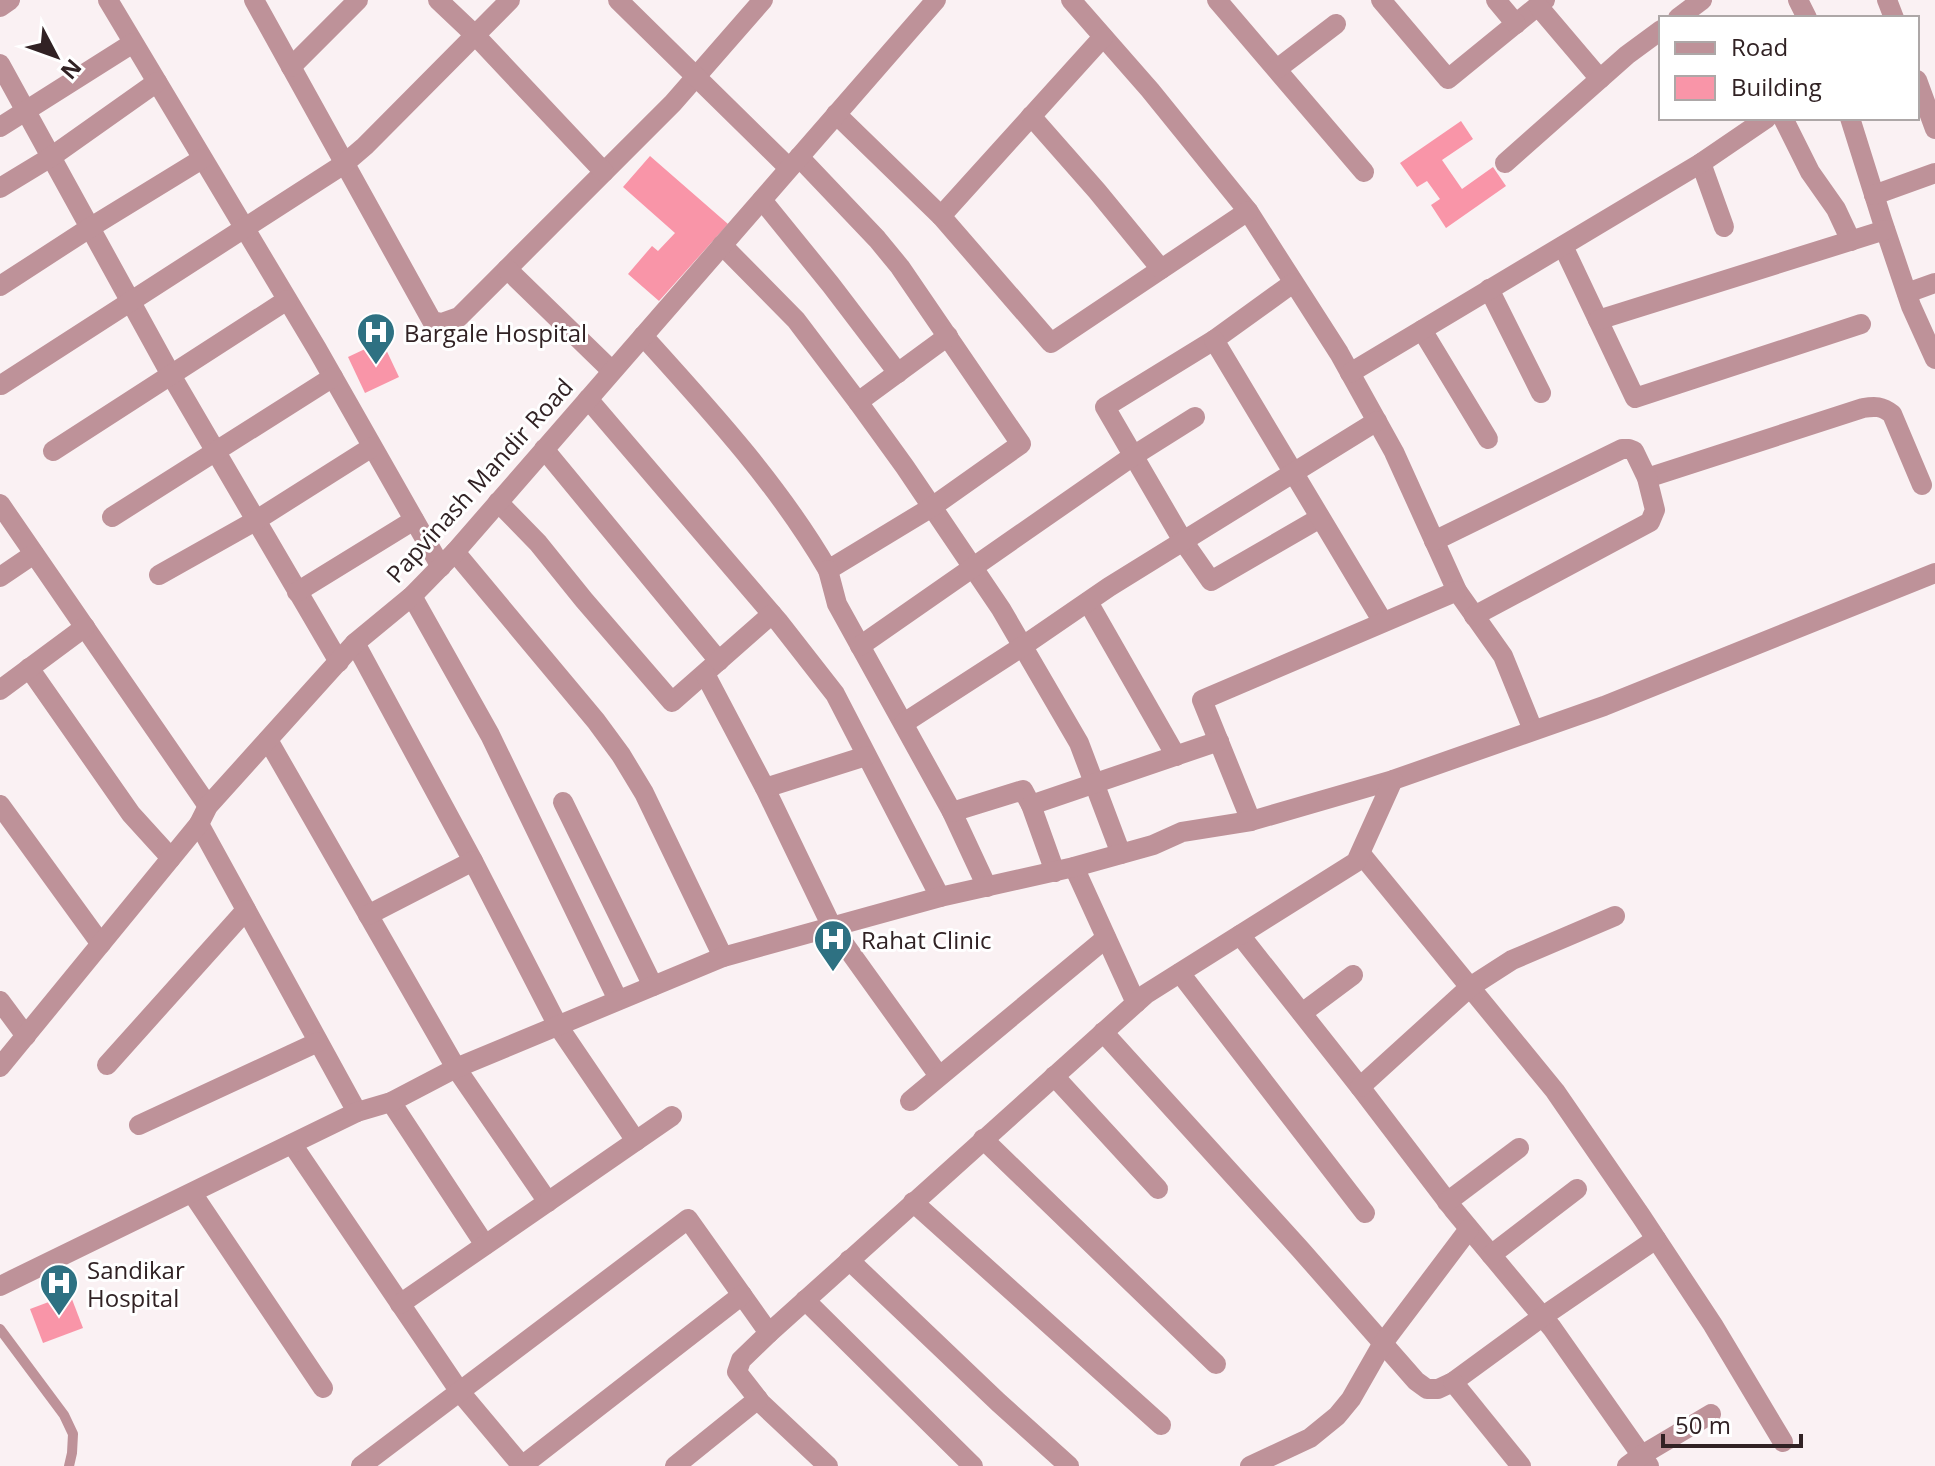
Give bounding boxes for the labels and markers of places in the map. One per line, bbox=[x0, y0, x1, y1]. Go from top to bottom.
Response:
hospital icon: Bargale Hospital bbox=[355, 311, 397, 366]
place label: Bargale Hospital bbox=[404, 316, 587, 349]
hospital icon: Rahat Clinic bbox=[812, 918, 854, 973]
place label: Rahat Clinic bbox=[861, 923, 992, 956]
place label: Sandikar Hospital bbox=[87, 1253, 185, 1314]
hospital icon: Sandikar Hospital bbox=[38, 1262, 80, 1317]

